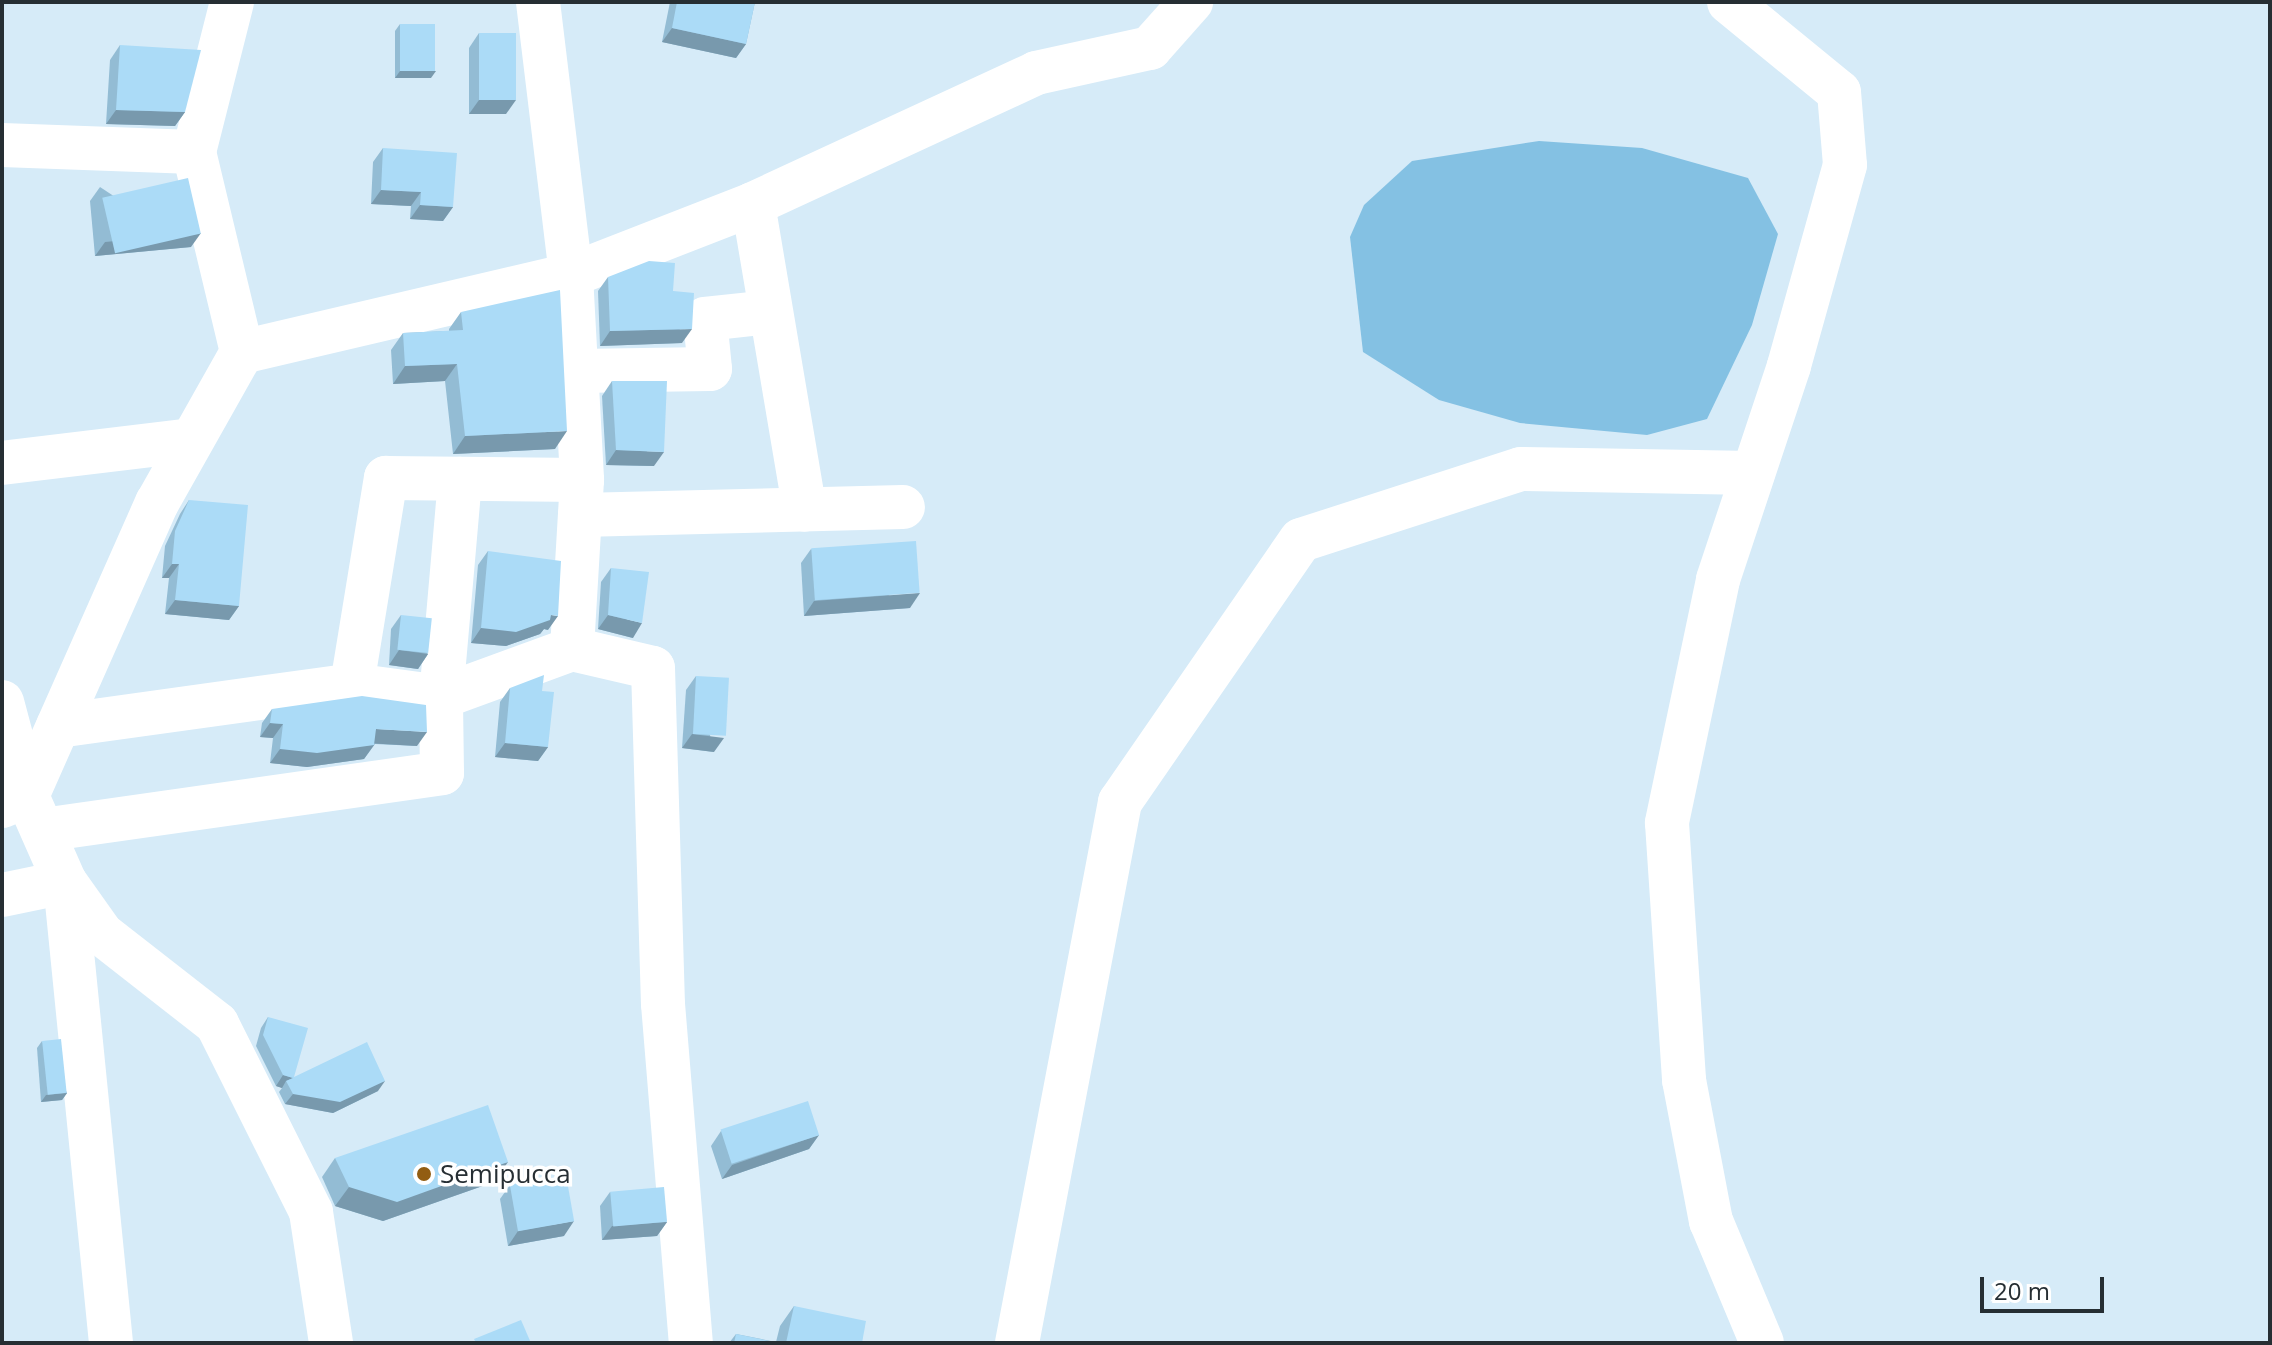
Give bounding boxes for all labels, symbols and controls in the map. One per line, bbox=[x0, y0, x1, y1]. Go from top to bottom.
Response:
place label: Semipucca bbox=[440, 1158, 571, 1190]
marker: Semipucca bbox=[415, 1165, 433, 1183]
scale bar bbox=[1984, 1261, 2108, 1311]
text: 20 m bbox=[1994, 1274, 2050, 1307]

